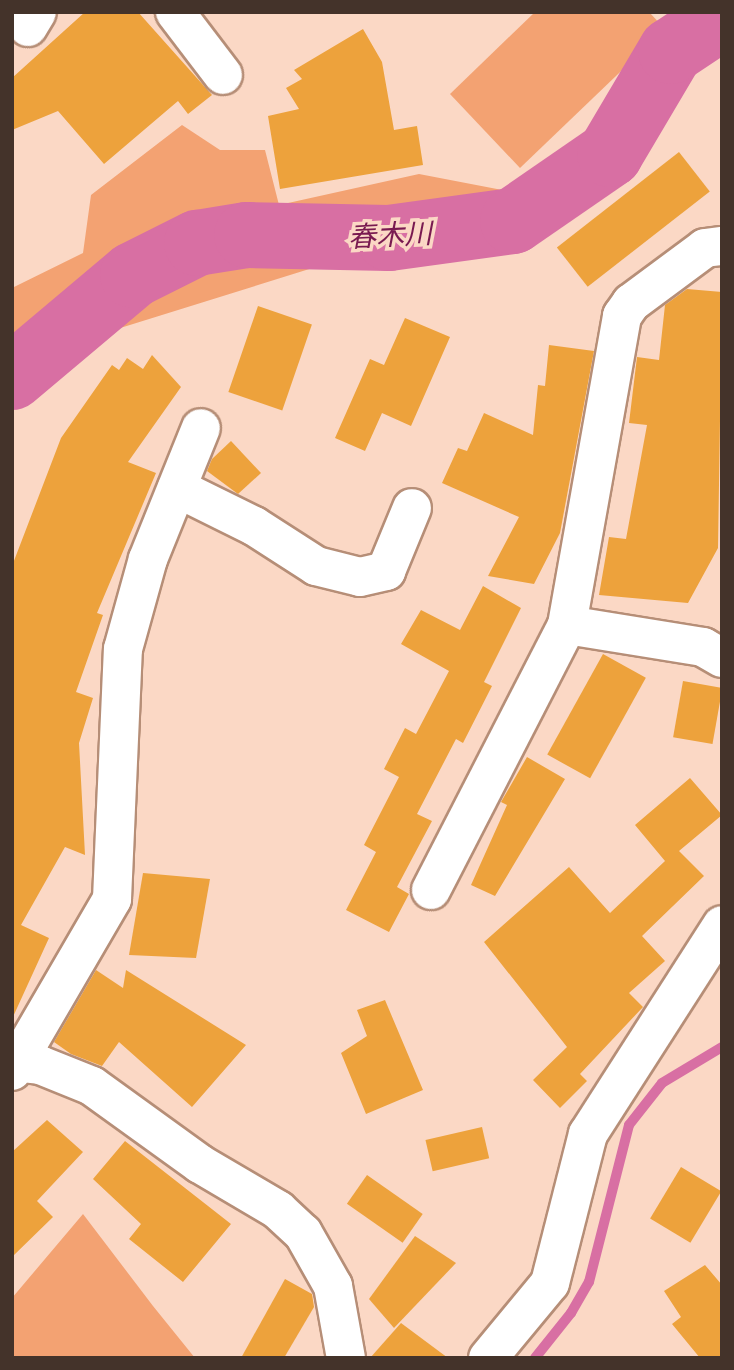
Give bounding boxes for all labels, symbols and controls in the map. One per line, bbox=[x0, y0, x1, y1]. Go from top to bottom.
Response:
water label: 春木川 bbox=[347, 215, 433, 253]

